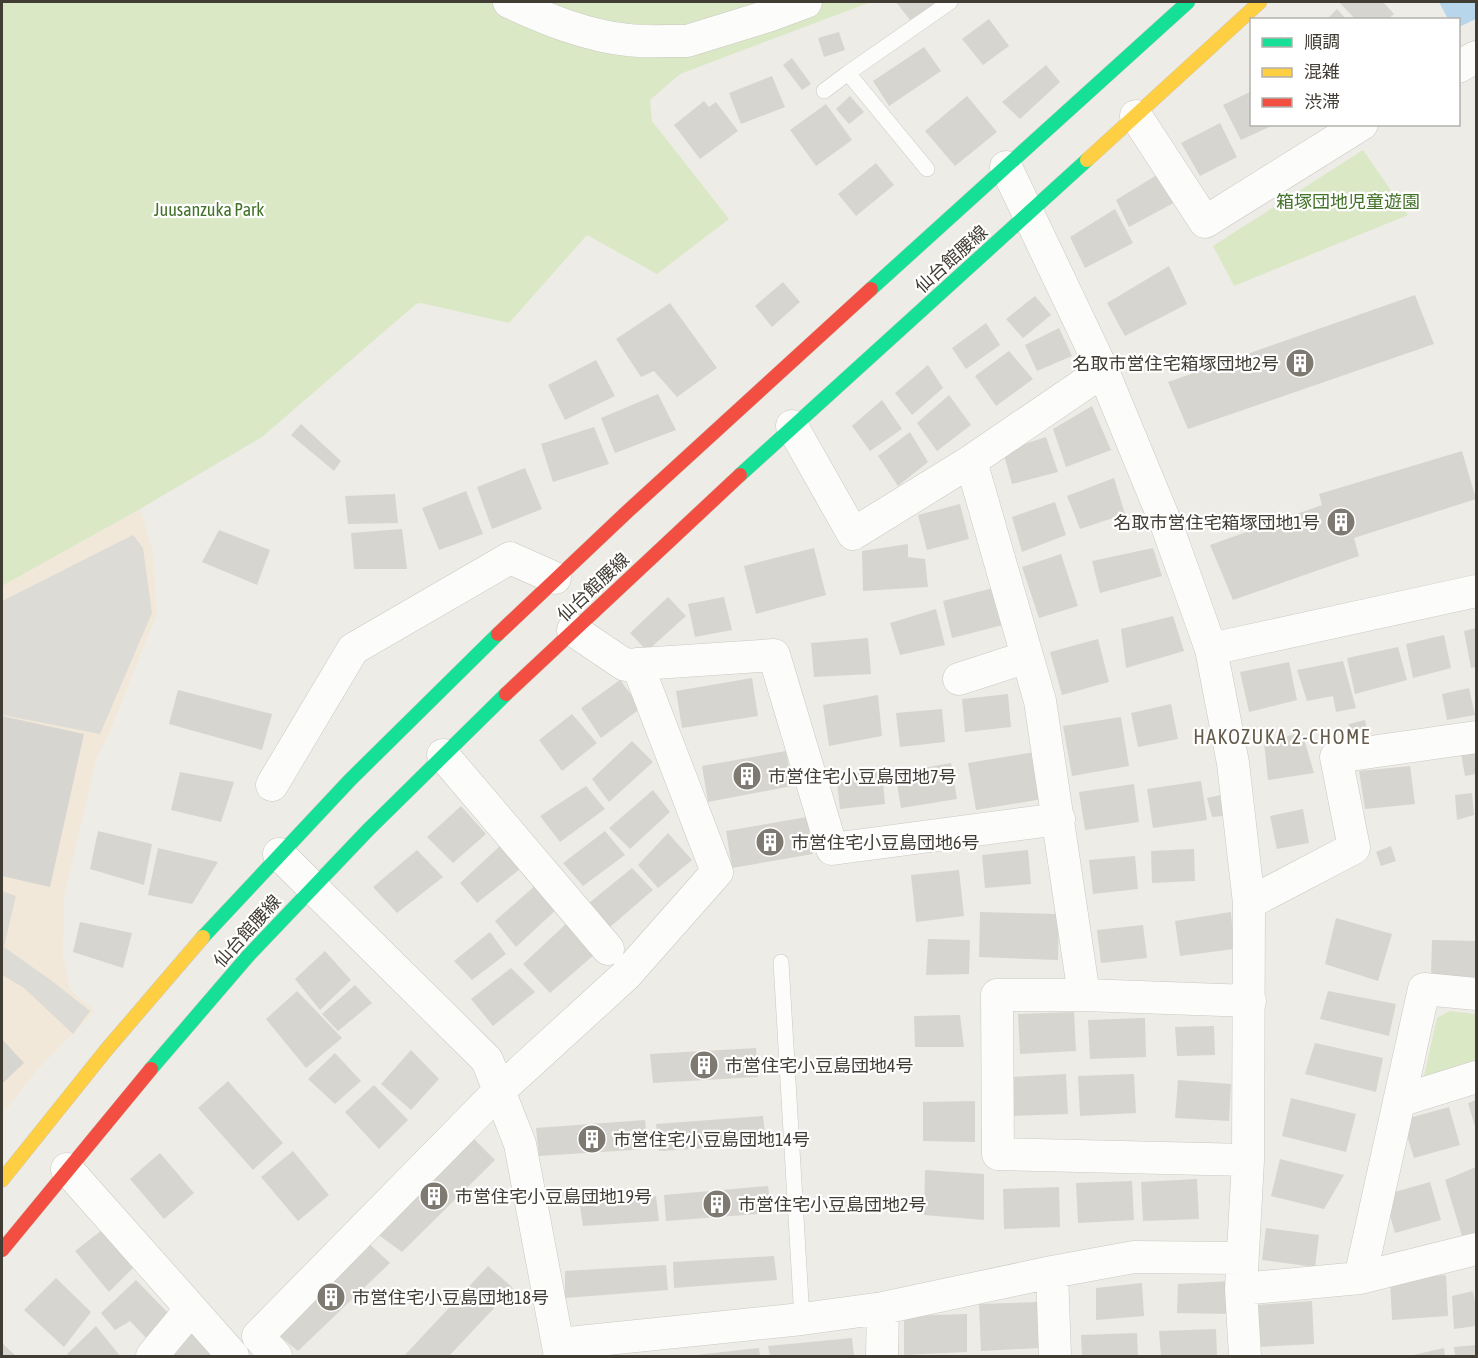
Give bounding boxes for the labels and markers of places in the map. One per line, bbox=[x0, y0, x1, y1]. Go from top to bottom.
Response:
building icon: 名取市営住宅箱塚団地2号 bbox=[1284, 347, 1316, 379]
place label: 名取市営住宅箱塚団地2号 bbox=[1073, 353, 1279, 374]
building icon: 名取市営住宅箱塚団地1号 bbox=[1325, 506, 1357, 538]
place label: 名取市営住宅箱塚団地1号 bbox=[1114, 512, 1320, 533]
building icon: 市営住宅小豆島団地7号 bbox=[731, 760, 763, 792]
place label: 市営住宅小豆島団地7号 bbox=[768, 766, 956, 787]
building icon: 市営住宅小豆島団地6号 bbox=[754, 826, 786, 858]
place label: 市営住宅小豆島団地6号 bbox=[791, 832, 979, 853]
building icon: 市営住宅小豆島団地4号 bbox=[688, 1049, 720, 1081]
place label: 市営住宅小豆島団地4号 bbox=[725, 1055, 913, 1076]
building icon: 市営住宅小豆島団地14号 bbox=[576, 1123, 608, 1155]
place label: 市営住宅小豆島団地14号 bbox=[613, 1129, 810, 1150]
building icon: 市営住宅小豆島団地19号 bbox=[418, 1180, 450, 1212]
place label: 市営住宅小豆島団地19号 bbox=[455, 1186, 652, 1207]
building icon: 市営住宅小豆島団地2号 bbox=[701, 1188, 733, 1220]
place label: 市営住宅小豆島団地2号 bbox=[738, 1194, 926, 1215]
building icon: 市営住宅小豆島団地18号 bbox=[315, 1281, 347, 1313]
place label: 市営住宅小豆島団地18号 bbox=[352, 1287, 549, 1308]

